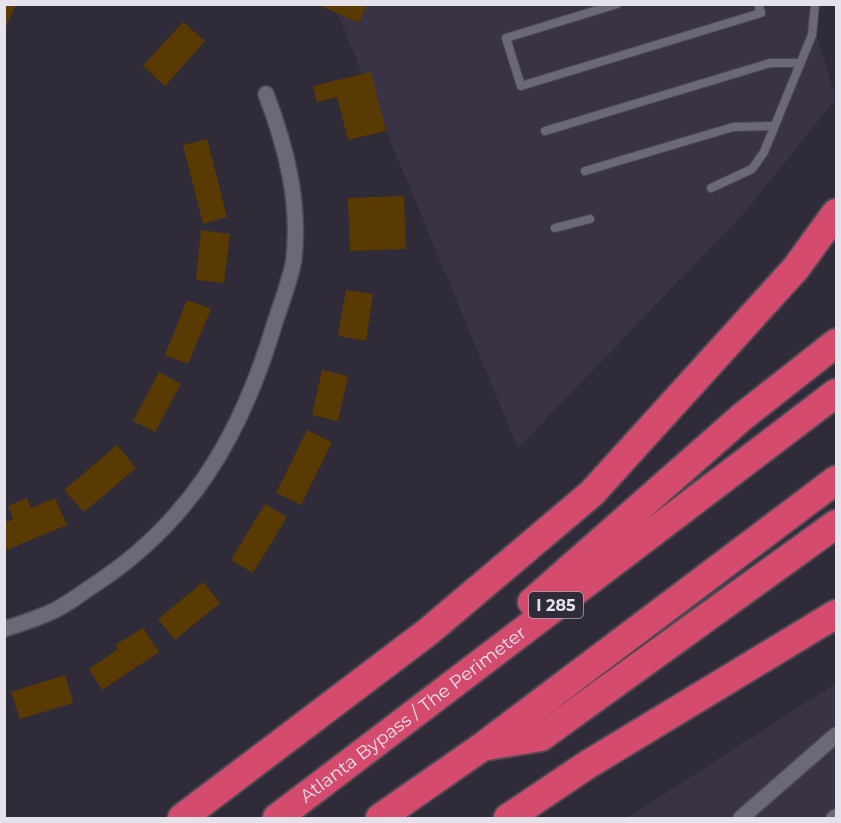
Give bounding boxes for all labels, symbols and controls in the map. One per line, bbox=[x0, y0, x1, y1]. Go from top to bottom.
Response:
road number: I 285 bbox=[529, 592, 583, 618]
street label: Atlanta Bypass / The Perimeter bbox=[296, 622, 530, 807]

